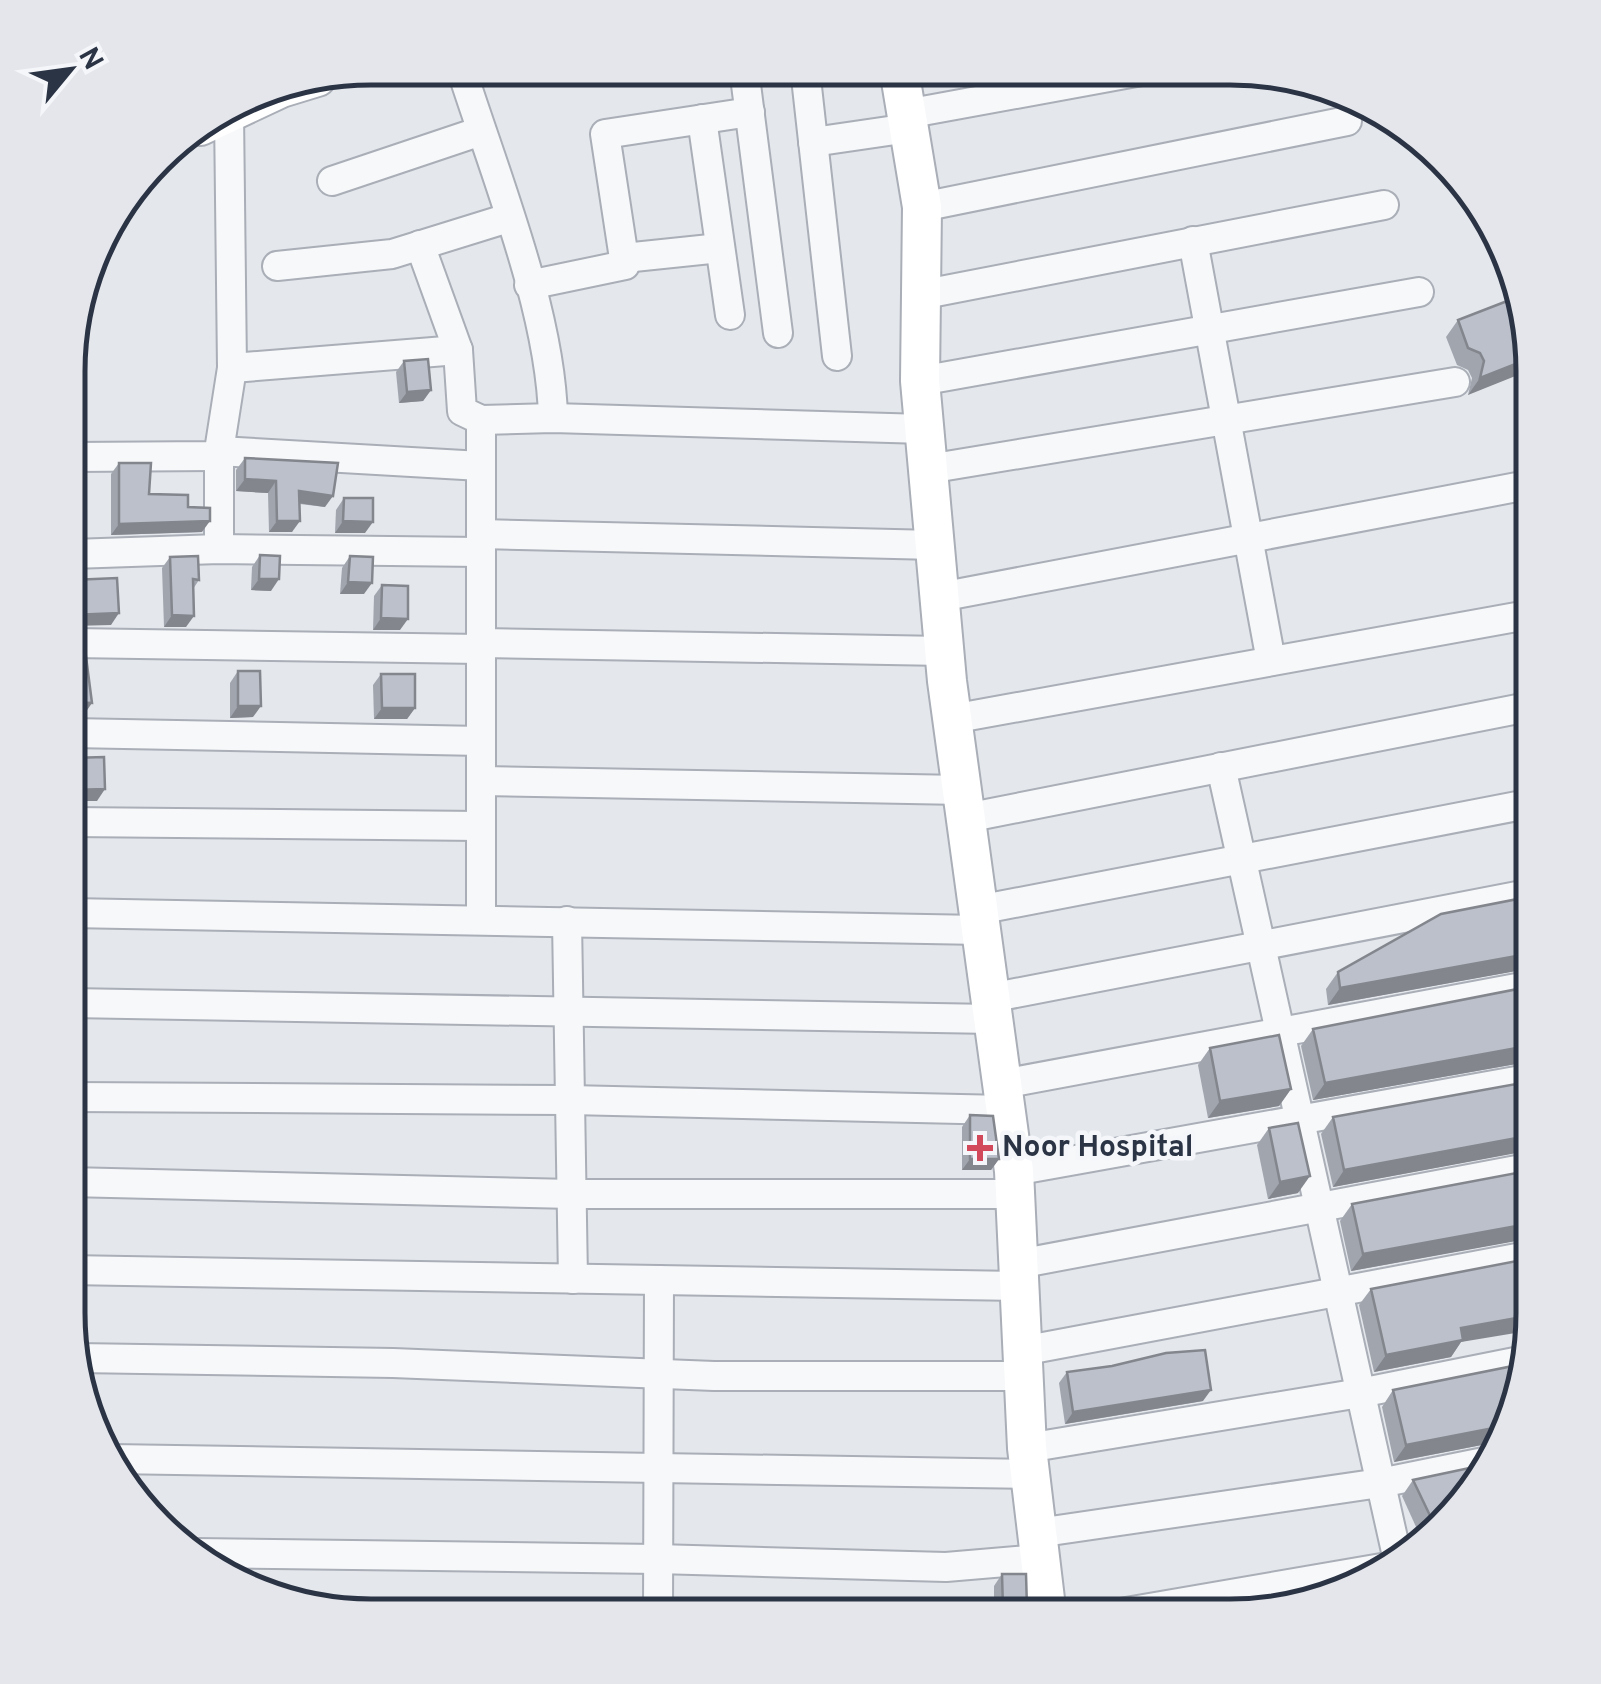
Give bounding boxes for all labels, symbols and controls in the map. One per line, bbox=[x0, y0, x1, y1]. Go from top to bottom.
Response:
north arrow bbox=[20, 20, 120, 120]
text: N bbox=[69, 42, 110, 77]
place label: Noor Hospital bbox=[1002, 1130, 1193, 1167]
marker: Noor Hospital bbox=[967, 1135, 993, 1161]

